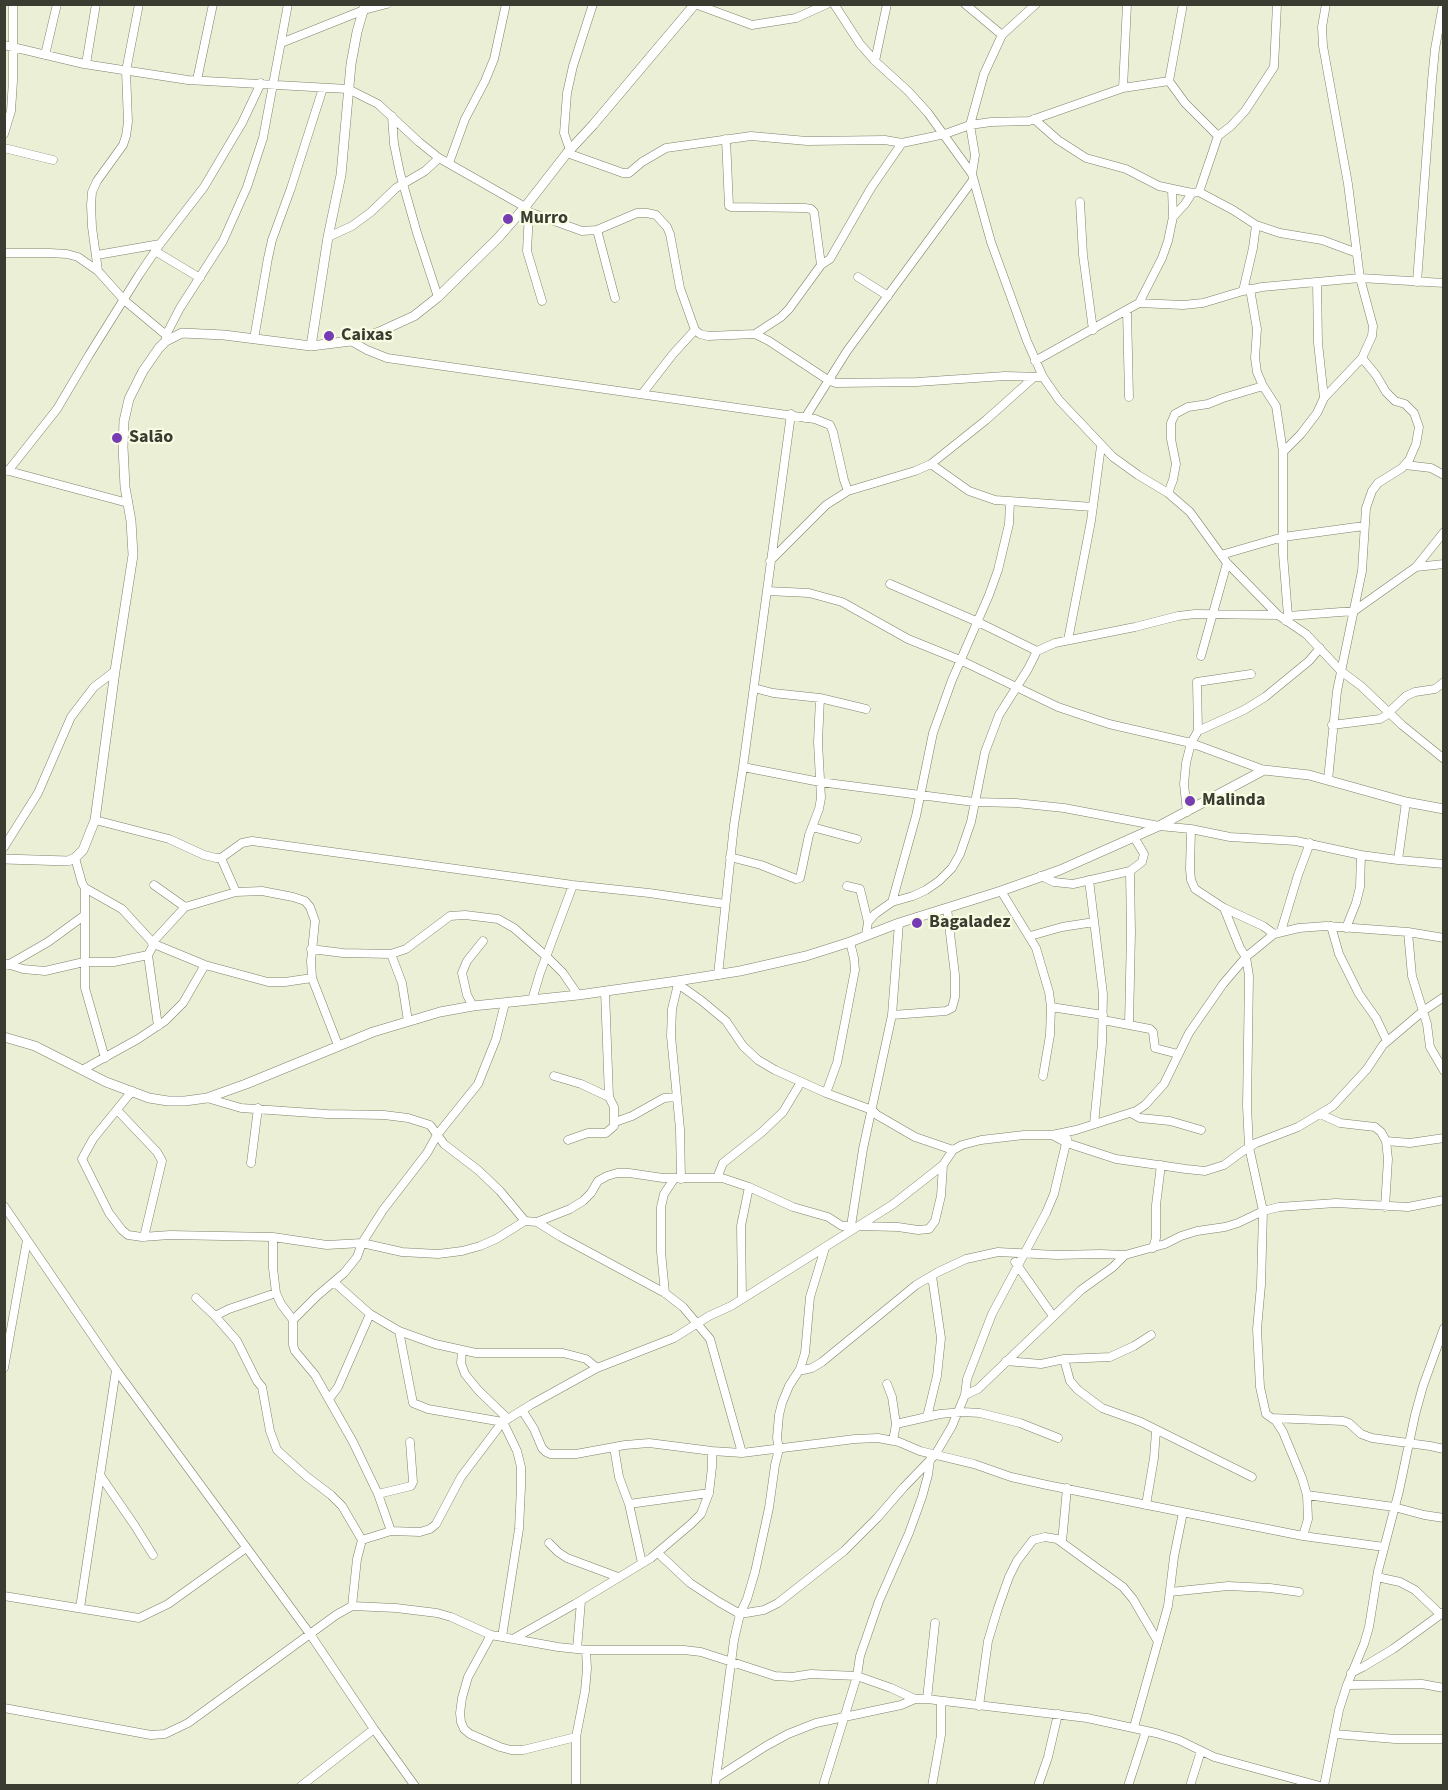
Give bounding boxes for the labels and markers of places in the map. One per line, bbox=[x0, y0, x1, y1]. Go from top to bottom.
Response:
place label: Murro bbox=[520, 208, 568, 230]
marker: Murro bbox=[501, 212, 515, 226]
place label: Caixas bbox=[341, 325, 392, 347]
marker: Caixas bbox=[322, 329, 336, 343]
place label: Salão bbox=[129, 427, 173, 449]
marker: Salão bbox=[110, 431, 124, 445]
place label: Malinda bbox=[1202, 790, 1265, 812]
marker: Malinda bbox=[1183, 794, 1197, 808]
place label: Bagaladez bbox=[929, 912, 1011, 934]
marker: Bagaladez bbox=[910, 916, 924, 930]

